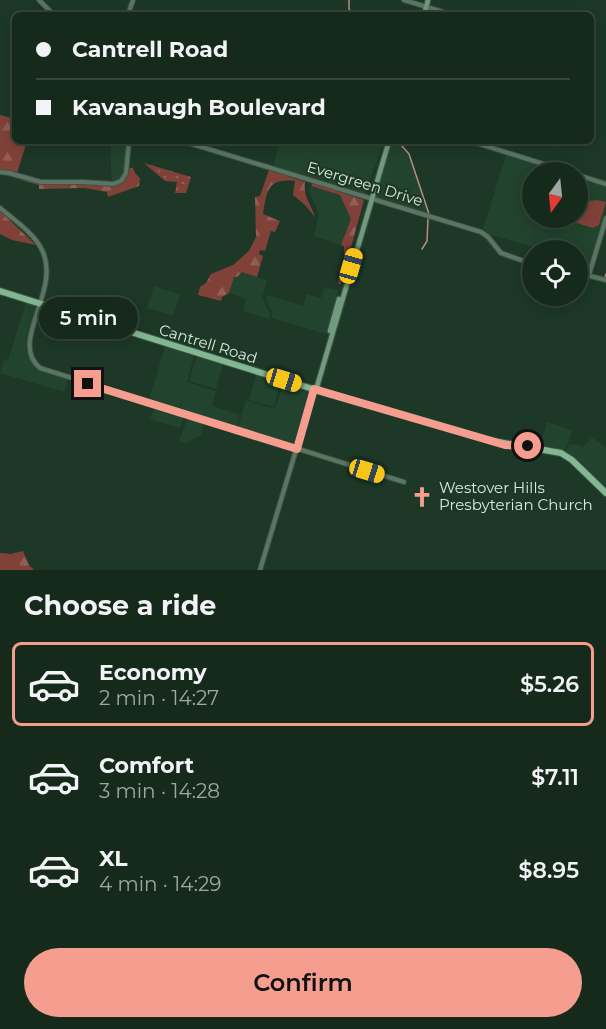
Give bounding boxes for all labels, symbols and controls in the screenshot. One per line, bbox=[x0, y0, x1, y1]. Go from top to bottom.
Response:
text: Cantrell Road bbox=[72, 36, 228, 63]
text: Kavanaugh Boulevard bbox=[72, 94, 326, 121]
street label: Evergreen Drive bbox=[305, 157, 425, 210]
north arrow bbox=[522, 162, 588, 228]
map controls bbox=[522, 162, 588, 306]
button: locate bbox=[522, 240, 588, 306]
car bbox=[337, 246, 365, 286]
callout: 5 min bbox=[38, 297, 138, 339]
text: 5 min bbox=[60, 306, 117, 330]
street label: Cantrell Road bbox=[157, 320, 260, 367]
car bbox=[264, 366, 304, 394]
route end bbox=[74, 370, 101, 397]
route start bbox=[514, 432, 541, 459]
car bbox=[347, 457, 387, 485]
place label: Westover Hills Presbyterian Church bbox=[439, 478, 593, 514]
church icon: Westover Hills Presbyterian Church bbox=[410, 485, 434, 509]
text: Choose a ride bbox=[24, 589, 216, 622]
icon: car bbox=[27, 657, 81, 711]
text: Economy bbox=[99, 659, 207, 686]
text: $5.26 bbox=[520, 671, 579, 698]
text: 2 min · 14:27 bbox=[99, 686, 219, 710]
icon: car bbox=[27, 750, 81, 804]
text: Comfort bbox=[99, 752, 194, 779]
text: $7.11 bbox=[531, 764, 579, 791]
text: 3 min · 14:28 bbox=[99, 779, 220, 803]
icon: car bbox=[27, 843, 81, 897]
text: XL bbox=[99, 845, 128, 872]
text: $8.95 bbox=[519, 857, 579, 884]
text: 4 min · 14:29 bbox=[99, 872, 221, 896]
button: Confirm bbox=[24, 948, 582, 1017]

